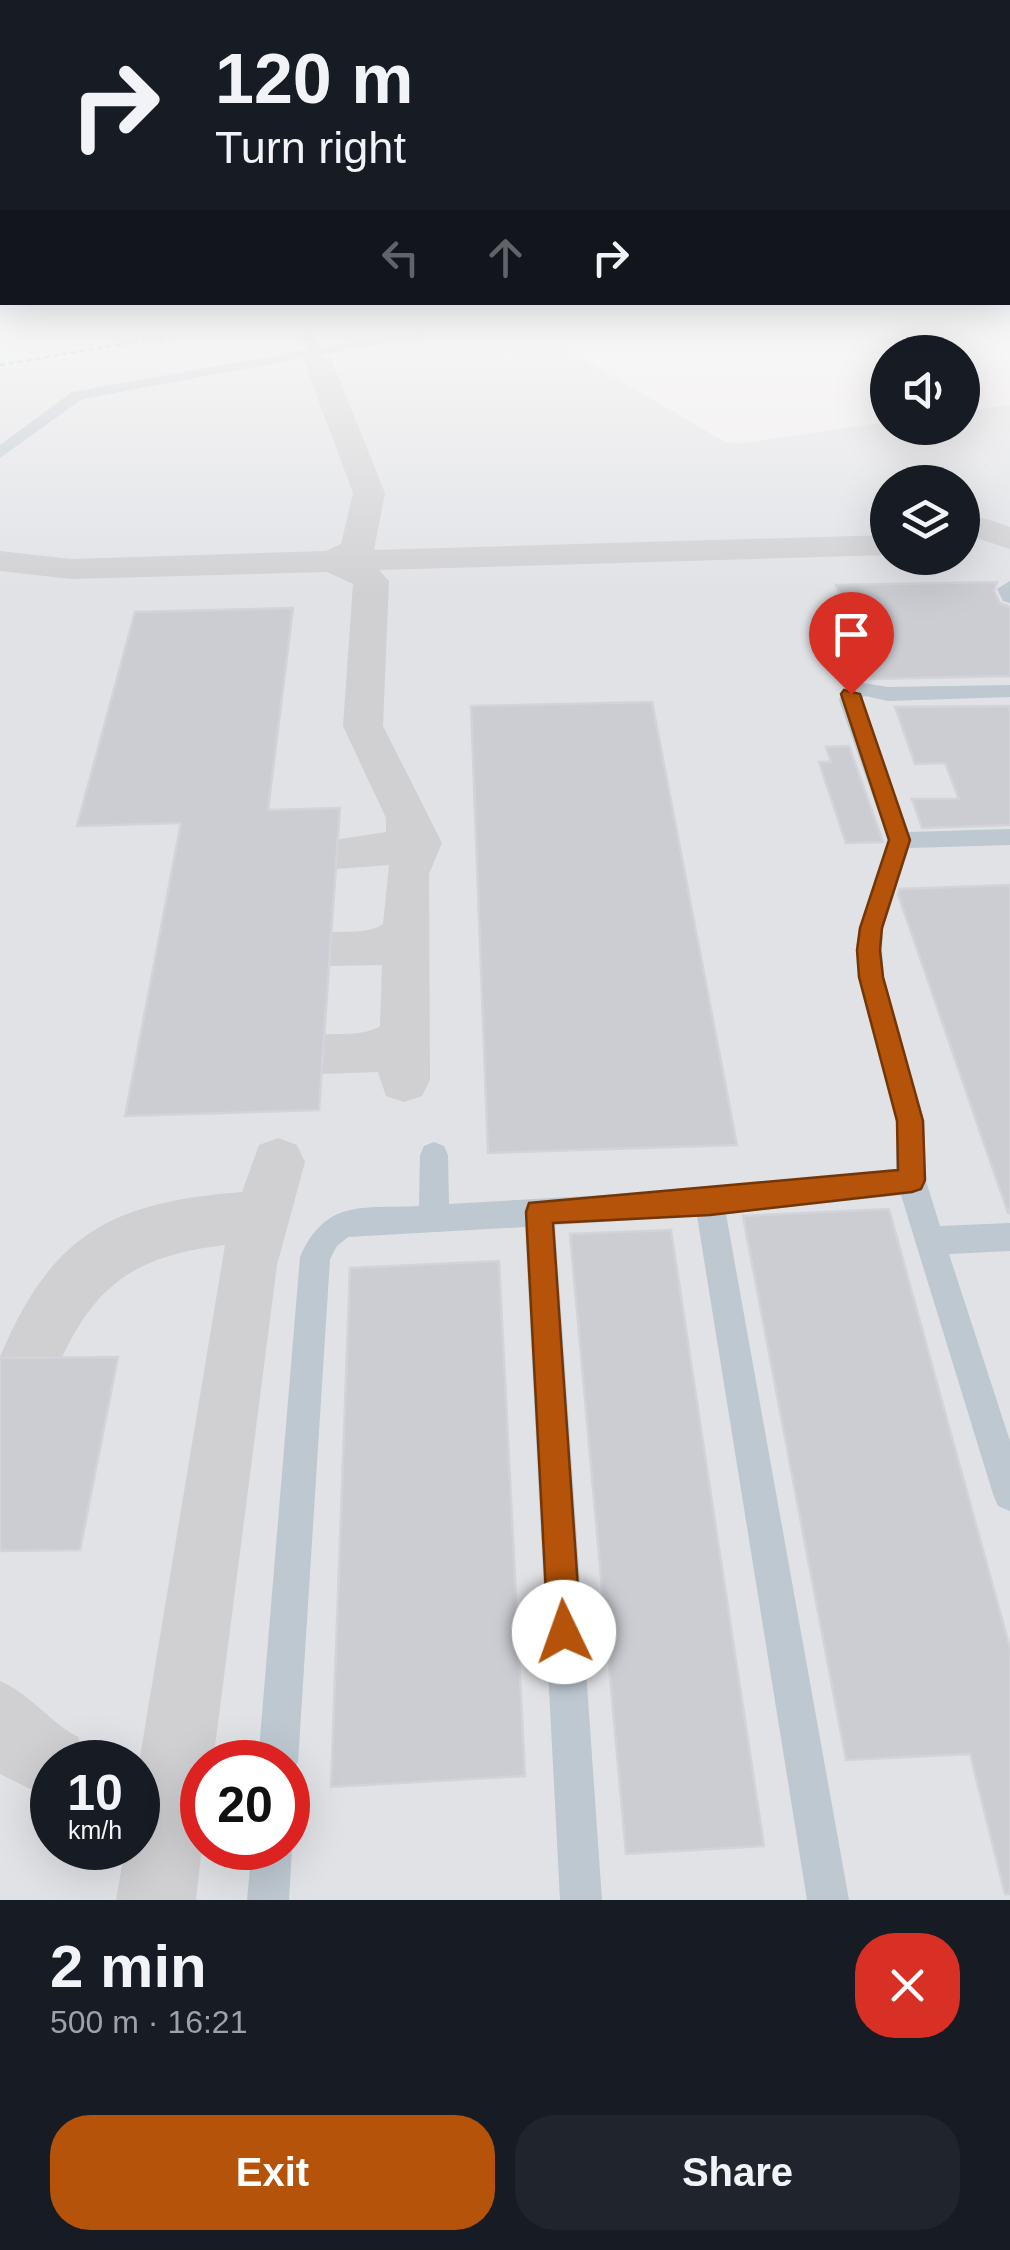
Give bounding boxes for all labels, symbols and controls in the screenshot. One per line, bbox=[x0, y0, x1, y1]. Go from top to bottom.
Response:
icon: right bbox=[50, 40, 180, 170]
text: 120 m bbox=[215, 40, 413, 118]
text: Turn right bbox=[215, 122, 406, 173]
icon: left bbox=[373, 230, 428, 285]
icon: ahead bbox=[478, 230, 533, 285]
icon: right bbox=[583, 230, 638, 285]
map controls bbox=[870, 335, 980, 575]
button: sound bbox=[870, 335, 980, 445]
button: layers bbox=[870, 465, 980, 575]
pin bbox=[809, 592, 894, 695]
icon: arrive bbox=[824, 607, 879, 662]
position arrow bbox=[512, 1580, 616, 1684]
speed limit sign: 20 bbox=[180, 1740, 310, 1870]
text: 10 bbox=[67, 1765, 123, 1821]
text: km/h bbox=[68, 1816, 122, 1844]
text: 2 min bbox=[50, 1933, 207, 2000]
button: close bbox=[855, 1933, 960, 2038]
text: 500 m · 16:21 bbox=[50, 2004, 247, 2040]
button: Exit bbox=[50, 2115, 495, 2230]
button: Share bbox=[515, 2115, 960, 2230]

